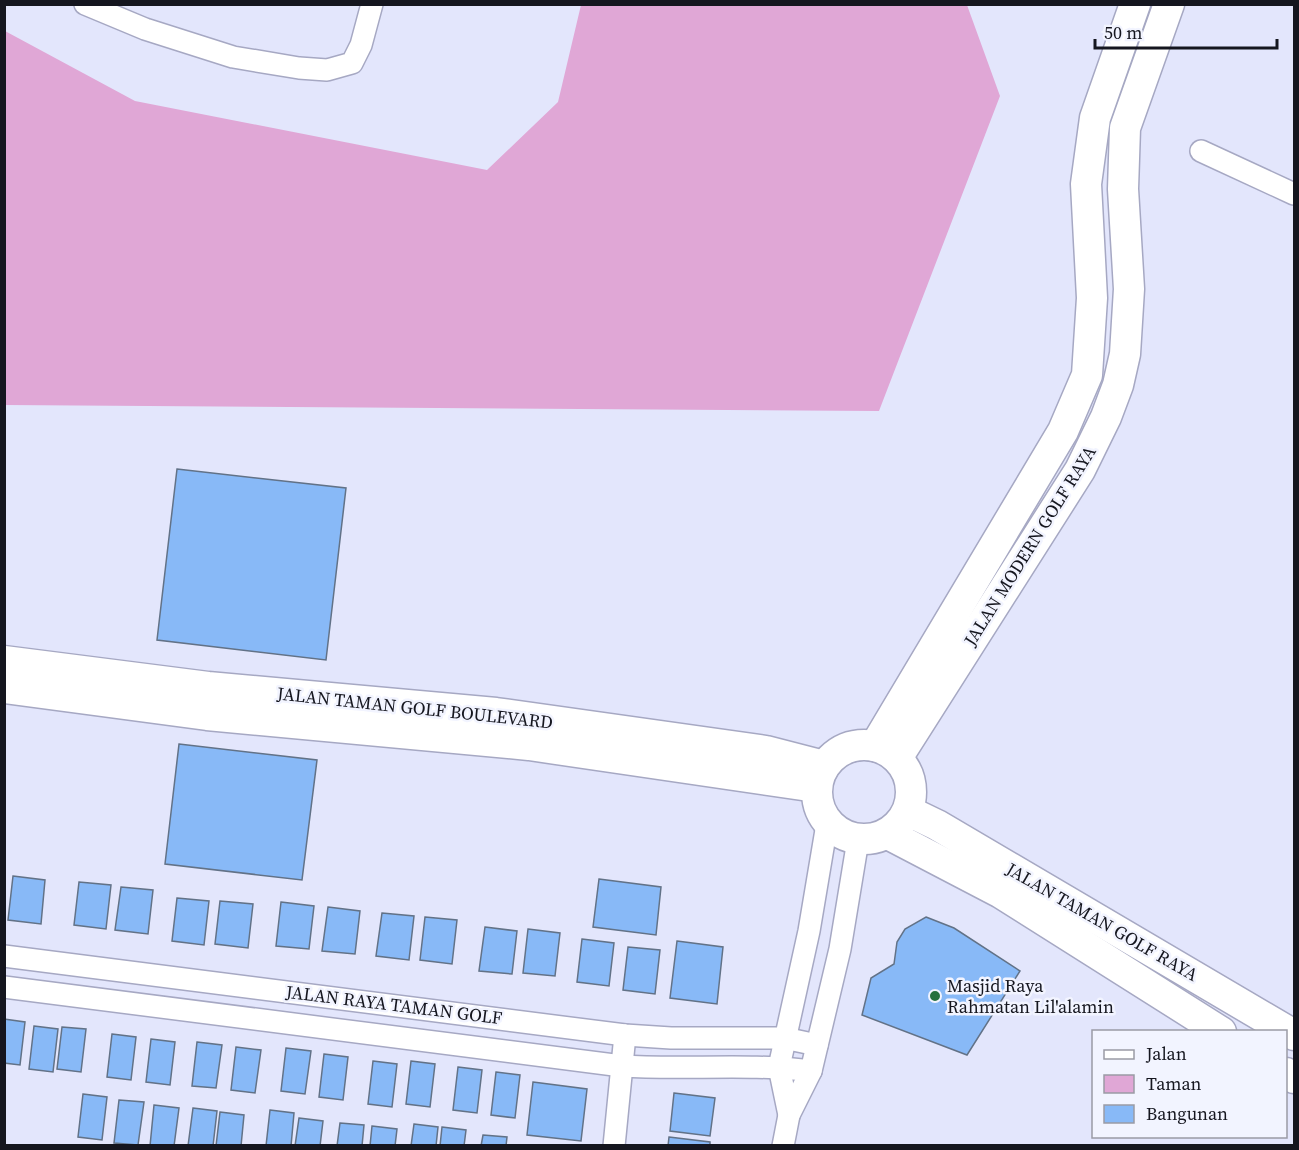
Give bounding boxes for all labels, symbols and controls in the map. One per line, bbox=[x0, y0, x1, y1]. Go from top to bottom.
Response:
scale bar bbox=[1095, 12, 1276, 50]
text: 50 m bbox=[1104, 20, 1142, 45]
street label: JALAN MODERN GOLF RAYA bbox=[957, 441, 1102, 651]
street label: JALAN TAMAN GOLF BOULEVARD bbox=[275, 680, 554, 734]
street label: JALAN TAMAN GOLF RAYA bbox=[1001, 856, 1203, 987]
place label: Masjid Raya Rahmatan Lil'alamin bbox=[947, 973, 1114, 1019]
street label: JALAN RAYA TAMAN GOLF bbox=[283, 979, 504, 1030]
marker: Masjid Raya Rahmatan Lil'alamin bbox=[928, 989, 942, 1003]
legend bbox=[1092, 1030, 1287, 1138]
text: Jalan bbox=[1145, 1041, 1187, 1066]
text: Taman bbox=[1146, 1071, 1201, 1096]
text: Bangunan bbox=[1146, 1101, 1228, 1126]

